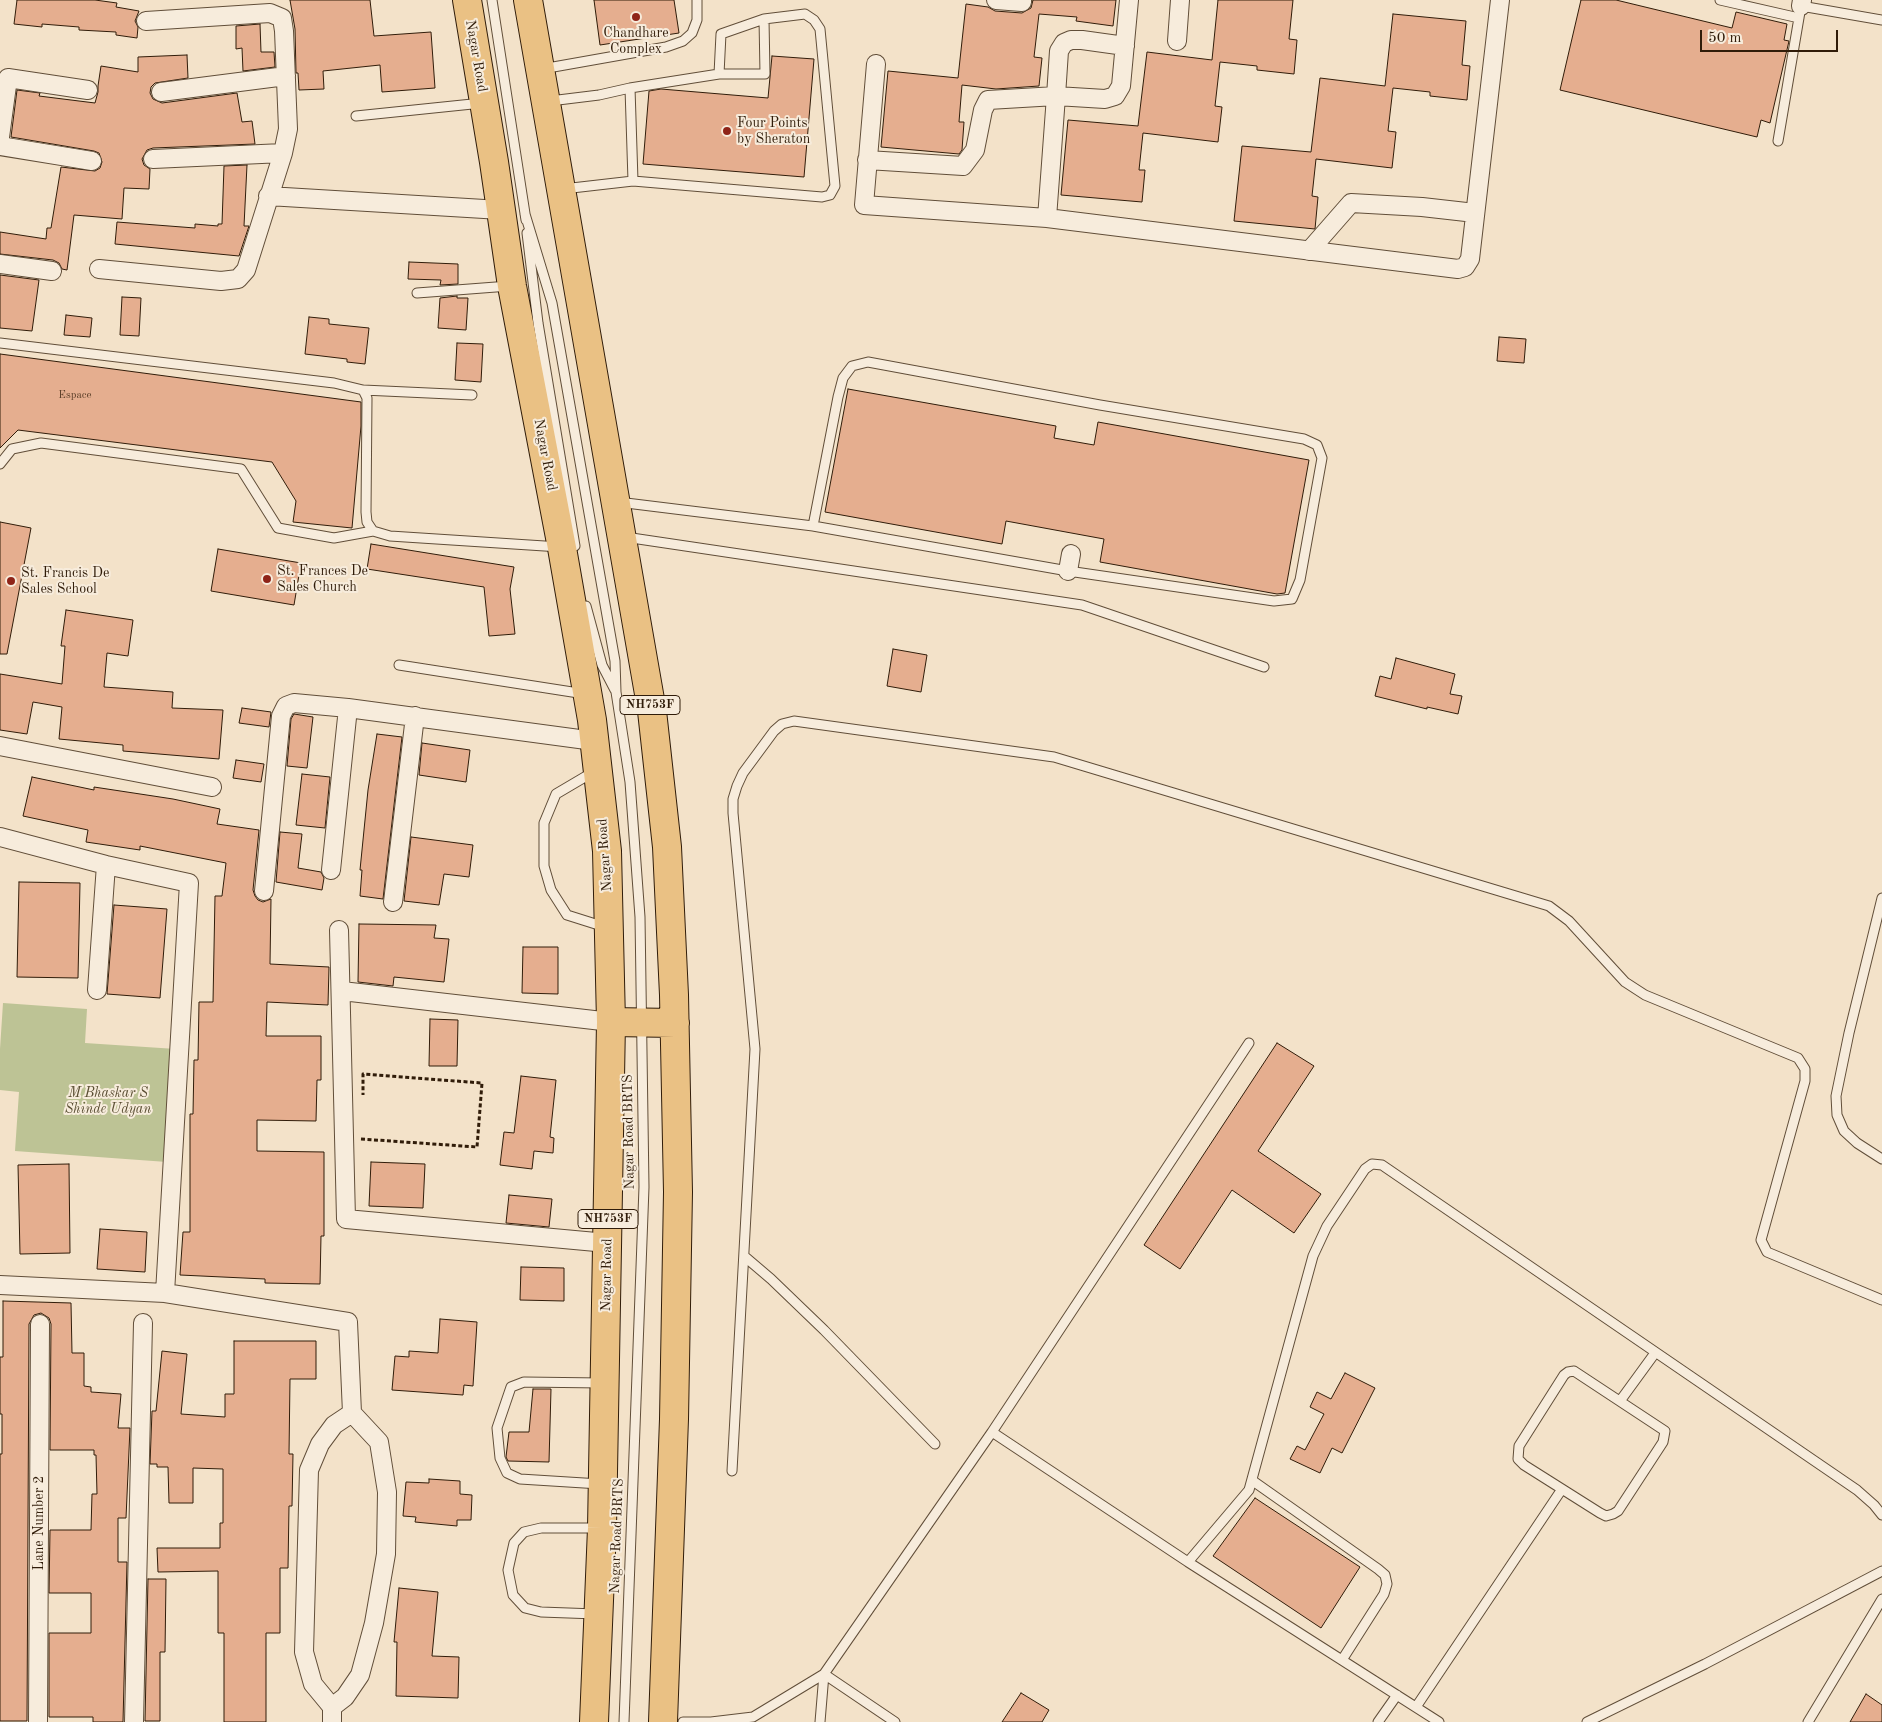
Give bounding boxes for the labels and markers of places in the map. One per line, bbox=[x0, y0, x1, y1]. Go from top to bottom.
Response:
marker: Chandhare Complex bbox=[630, 11, 642, 23]
place label: Chandhare Complex bbox=[603, 25, 669, 58]
place label: Four Points by Sheraton bbox=[737, 115, 810, 148]
marker: Four Points by Sheraton bbox=[721, 125, 733, 137]
place label: St. Frances De Sales Church bbox=[277, 563, 368, 596]
place label: St. Francis De Sales School bbox=[21, 565, 109, 598]
marker: St. Frances De Sales Church bbox=[261, 573, 273, 585]
marker: St. Francis De Sales School bbox=[5, 575, 17, 587]

